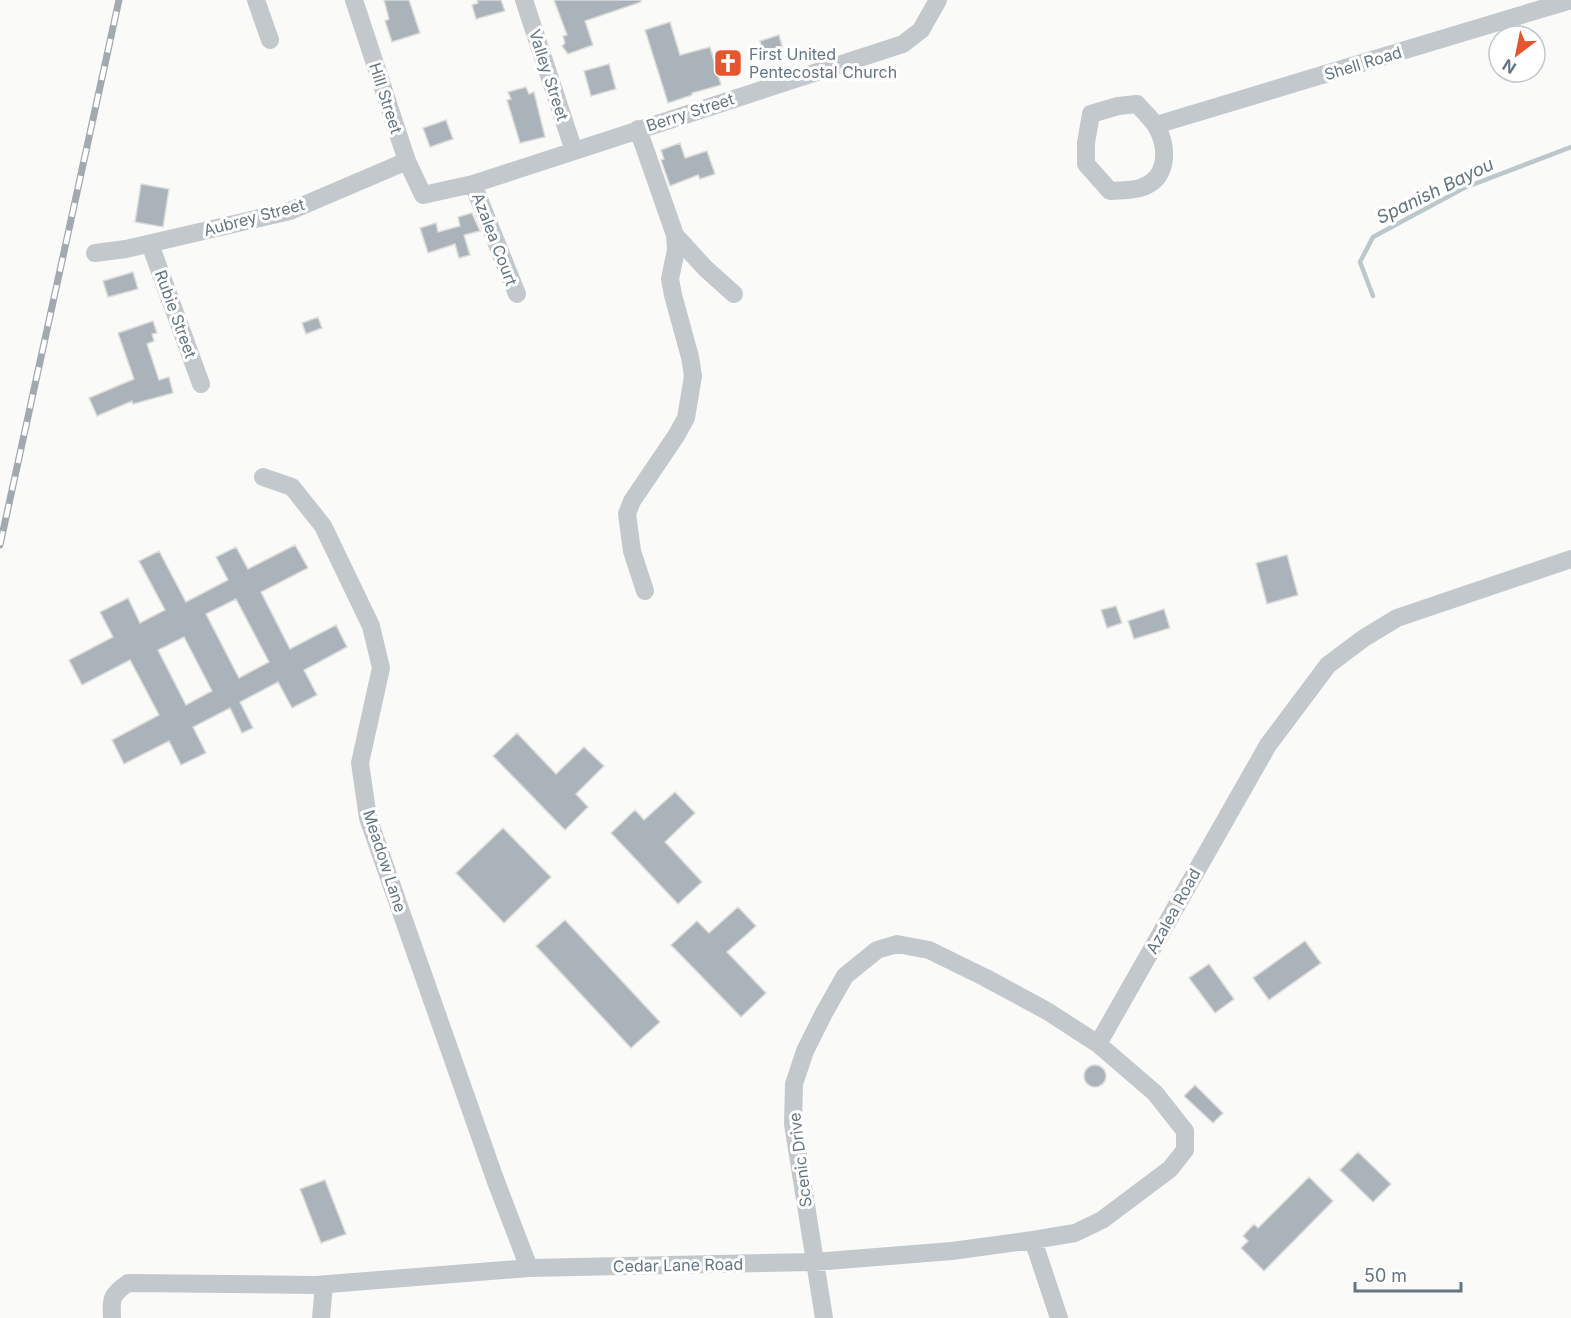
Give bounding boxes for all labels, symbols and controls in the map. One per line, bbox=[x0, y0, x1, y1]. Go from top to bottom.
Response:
north arrow bbox=[1487, 24, 1547, 84]
street label: Valley Street bbox=[525, 27, 573, 123]
street label: Shell Road bbox=[1322, 42, 1404, 84]
place label: First United Pentecostal Church bbox=[749, 44, 897, 82]
church icon: First United Pentecostal Church bbox=[712, 47, 744, 79]
text: N bbox=[1499, 55, 1520, 78]
street label: Hill Street bbox=[365, 60, 407, 136]
street label: Berry Street bbox=[644, 88, 736, 136]
water label: Spanish Bayou bbox=[1373, 153, 1497, 228]
street label: Azalea Court bbox=[468, 190, 522, 288]
street label: Aubrey Street bbox=[201, 194, 307, 240]
street label: Rubie Street bbox=[151, 267, 201, 361]
street label: Meadow Lane bbox=[359, 807, 411, 915]
street label: Azalea Road bbox=[1141, 865, 1205, 957]
street label: Scenic Drive bbox=[784, 1111, 816, 1209]
street label: Cedar Lane Road bbox=[613, 1254, 743, 1276]
scale bar bbox=[1355, 1255, 1462, 1293]
text: 50 m bbox=[1364, 1265, 1407, 1286]

